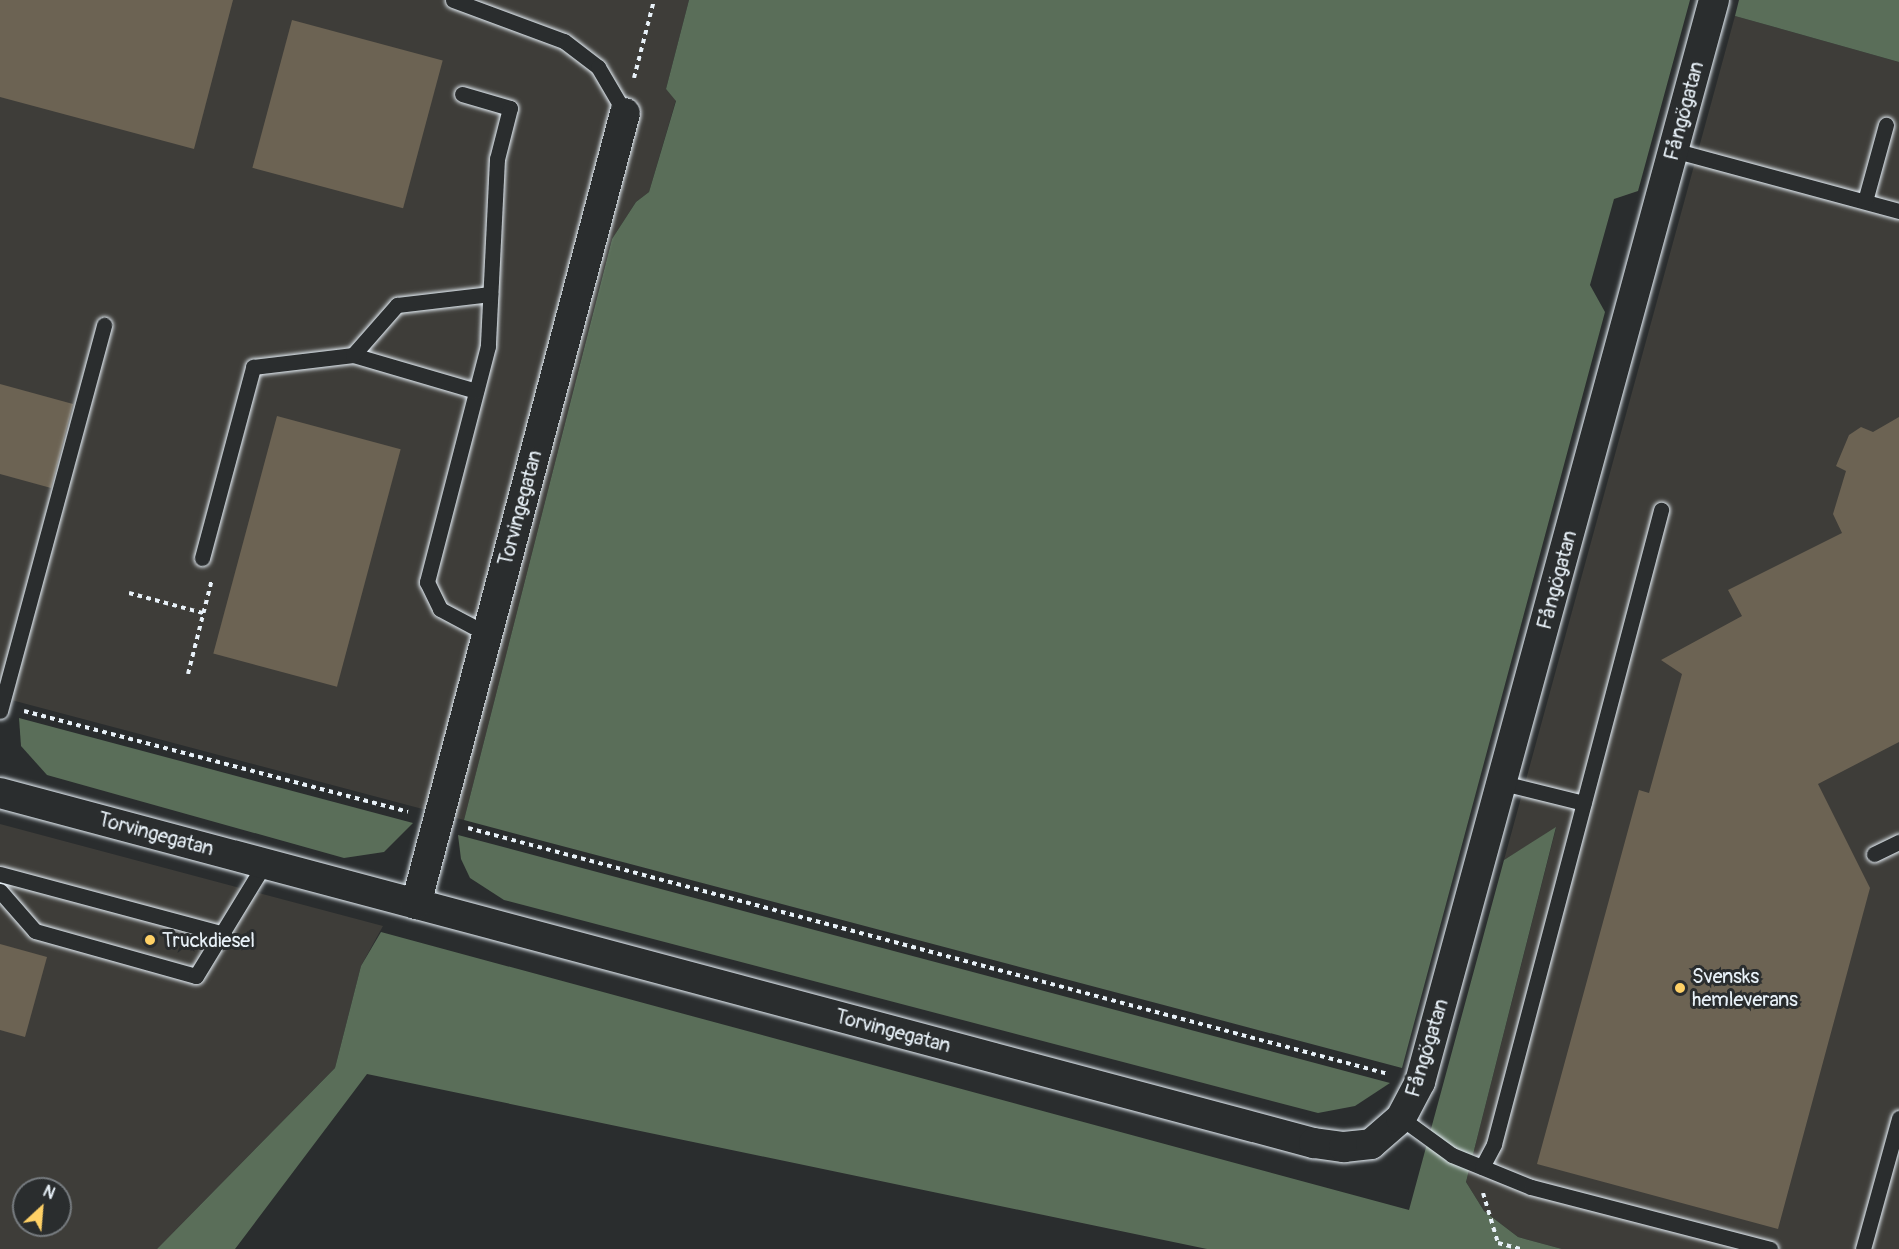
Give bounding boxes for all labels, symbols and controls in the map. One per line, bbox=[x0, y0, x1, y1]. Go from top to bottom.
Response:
street label: Fångögatan bbox=[1659, 59, 1709, 163]
street label: Torvingegatan bbox=[493, 448, 547, 568]
street label: Fångögatan bbox=[1532, 528, 1582, 632]
street label: Torvingegatan bbox=[96, 807, 216, 861]
place label: Truckdiesel bbox=[162, 928, 255, 952]
marker: Truckdiesel bbox=[143, 933, 157, 947]
place label: Svensks hemleverans bbox=[1692, 964, 1798, 1011]
marker: Svensks hemleverans bbox=[1673, 981, 1687, 995]
street label: Fångögatan bbox=[1401, 996, 1453, 1100]
street label: Torvingegatan bbox=[833, 1004, 953, 1058]
north arrow bbox=[12, 1177, 72, 1237]
text: N bbox=[40, 1181, 58, 1204]

